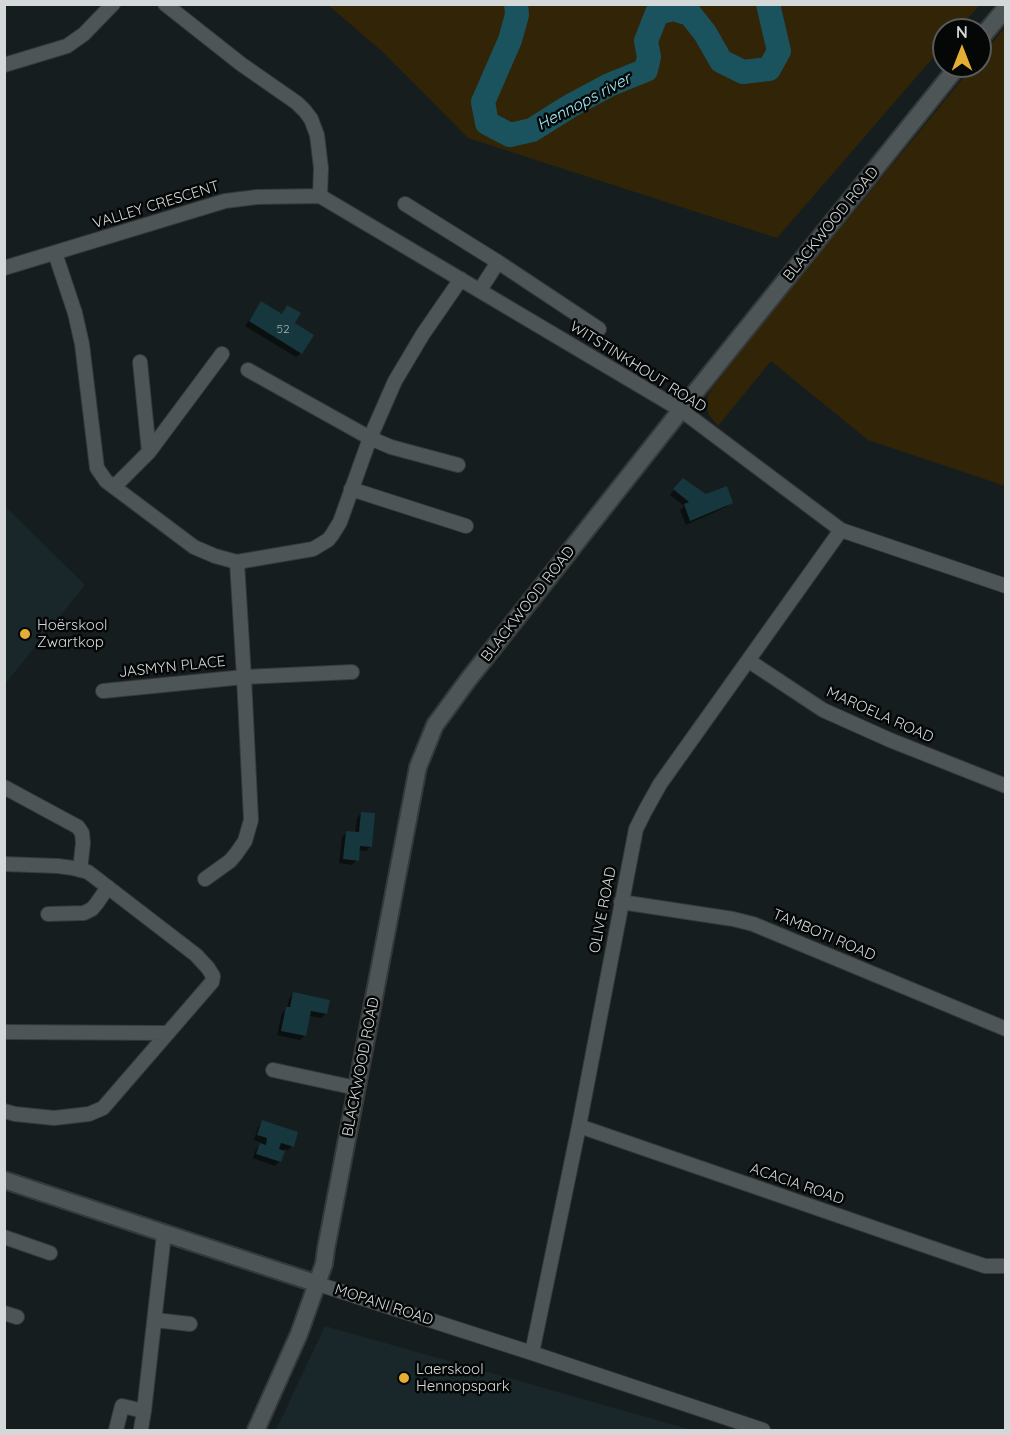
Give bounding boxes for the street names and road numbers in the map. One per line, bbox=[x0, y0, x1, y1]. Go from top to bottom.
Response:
street label: BLACKWOOD ROAD bbox=[780, 163, 882, 285]
street label: VALLEY CRESCENT bbox=[91, 177, 221, 233]
street label: WITSTINKHOUT ROAD bbox=[566, 318, 710, 416]
street label: BLACKWOOD ROAD bbox=[477, 543, 579, 665]
street label: JASMYN PLACE bbox=[118, 652, 226, 682]
street label: MAROELA ROAD bbox=[824, 683, 936, 747]
street label: OLIVE ROAD bbox=[586, 865, 620, 955]
street label: TAMBOTI ROAD bbox=[770, 905, 878, 965]
street label: BLACKWOOD ROAD bbox=[339, 996, 383, 1138]
street label: ACACIA ROAD bbox=[748, 1160, 846, 1208]
street label: MOPANI ROAD bbox=[332, 1281, 436, 1329]

